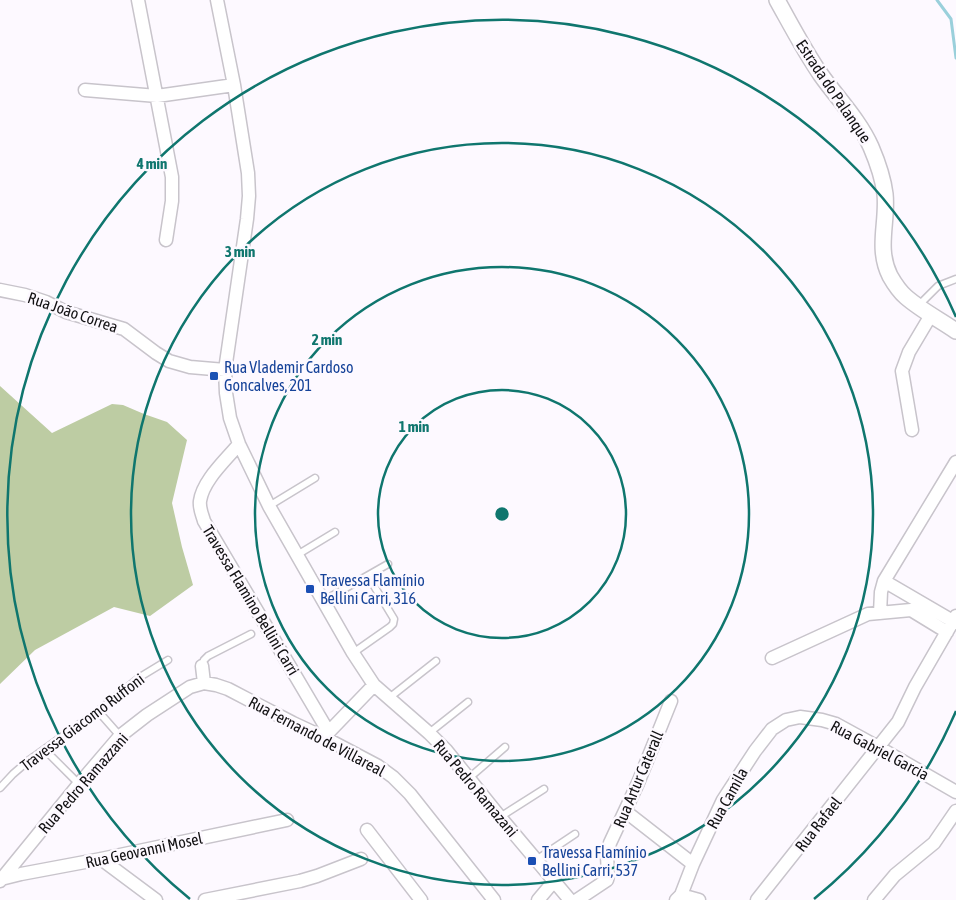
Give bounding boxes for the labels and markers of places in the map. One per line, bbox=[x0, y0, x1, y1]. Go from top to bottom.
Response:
place label: Rua Vlademir Cardoso Goncalves, 201 bbox=[224, 358, 353, 394]
marker: Rua Vlademir Cardoso Goncalves, 201 bbox=[208, 370, 220, 382]
centre of rings bbox=[493, 505, 511, 523]
place label: Travessa Flamínio Bellini Carri, 316 bbox=[320, 571, 425, 607]
marker: Travessa Flamínio Bellini Carri, 316 bbox=[304, 583, 316, 595]
place label: Travessa Flamínio Bellini Carri, 537 bbox=[542, 843, 647, 879]
marker: Travessa Flamínio Bellini Carri, 537 bbox=[526, 855, 538, 867]

